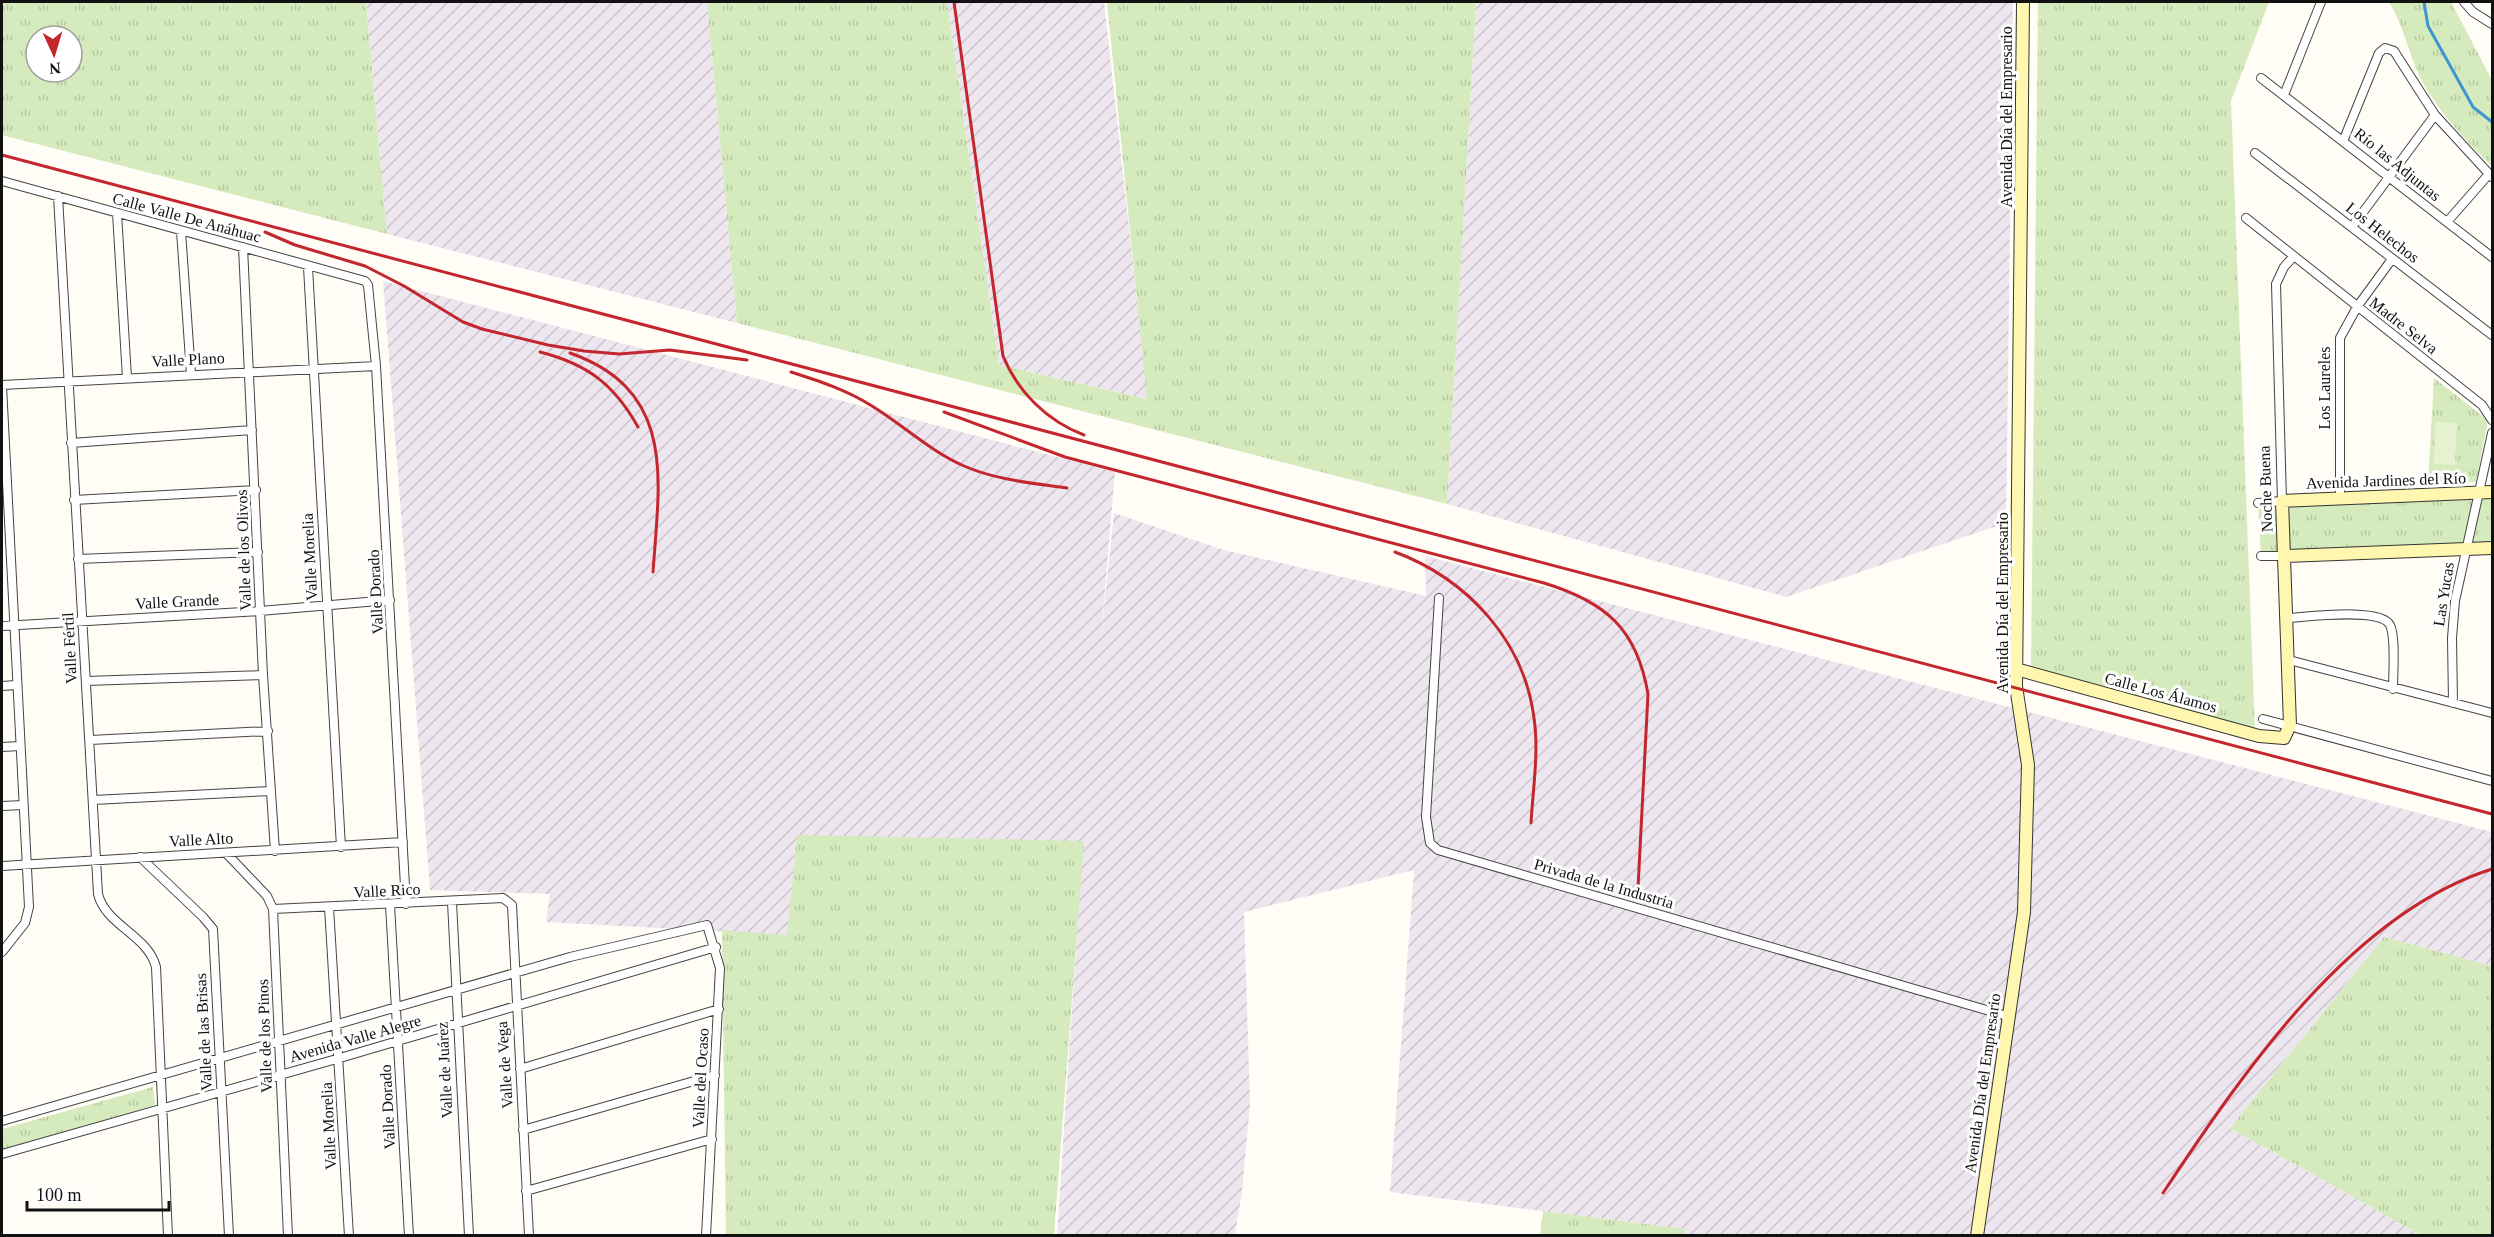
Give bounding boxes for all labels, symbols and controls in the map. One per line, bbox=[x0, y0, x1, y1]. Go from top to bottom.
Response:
north arrow bbox=[24, 24, 84, 84]
street label: Avenida Día del Empresario bbox=[1998, 26, 2016, 208]
text: N bbox=[48, 60, 61, 77]
street label: Río las Adjuntas bbox=[2351, 124, 2444, 205]
street label: Calle Valle De Anáhuac bbox=[111, 189, 263, 245]
street label: Los Helechos bbox=[2343, 199, 2422, 266]
street label: Madre Selva bbox=[2366, 294, 2441, 357]
street label: Los Laureles bbox=[2316, 346, 2333, 430]
street label: Valle Plano bbox=[151, 349, 225, 370]
street label: Noche Buena bbox=[2255, 445, 2276, 533]
street label: Avenida Jardines del Río bbox=[2306, 469, 2466, 492]
street label: Valle de los Olivos bbox=[233, 489, 254, 611]
street label: Avenida Día del Empresario bbox=[1994, 512, 2012, 694]
street label: Valle Morelia bbox=[299, 513, 320, 601]
street label: Valle Dorado bbox=[365, 549, 386, 635]
street label: Las Yucas bbox=[2430, 561, 2457, 627]
street label: Valle Grande bbox=[135, 591, 219, 612]
street label: Valle Fértil bbox=[59, 611, 80, 684]
street label: Calle Los Álamos bbox=[2103, 668, 2219, 716]
street label: Valle Alto bbox=[168, 829, 234, 850]
street label: Privada de la Industria bbox=[1532, 855, 1676, 912]
street label: Valle Rico bbox=[353, 880, 421, 901]
street label: Valle de las Brisas bbox=[192, 973, 215, 1091]
street label: Valle de los Pinos bbox=[254, 979, 275, 1093]
street label: Avenida Día del Empresario bbox=[1961, 992, 2005, 1174]
street label: Avenida Valle Alegre bbox=[287, 1012, 423, 1066]
street label: Valle de Juárez bbox=[433, 1021, 456, 1119]
street label: Valle de Vega bbox=[493, 1021, 517, 1109]
street label: Valle del Ocaso bbox=[689, 1027, 712, 1129]
street label: Valle Dorado bbox=[377, 1064, 398, 1150]
street label: Valle Morelia bbox=[318, 1082, 339, 1170]
scale bar bbox=[27, 1174, 170, 1212]
text: 100 m bbox=[36, 1185, 82, 1205]

